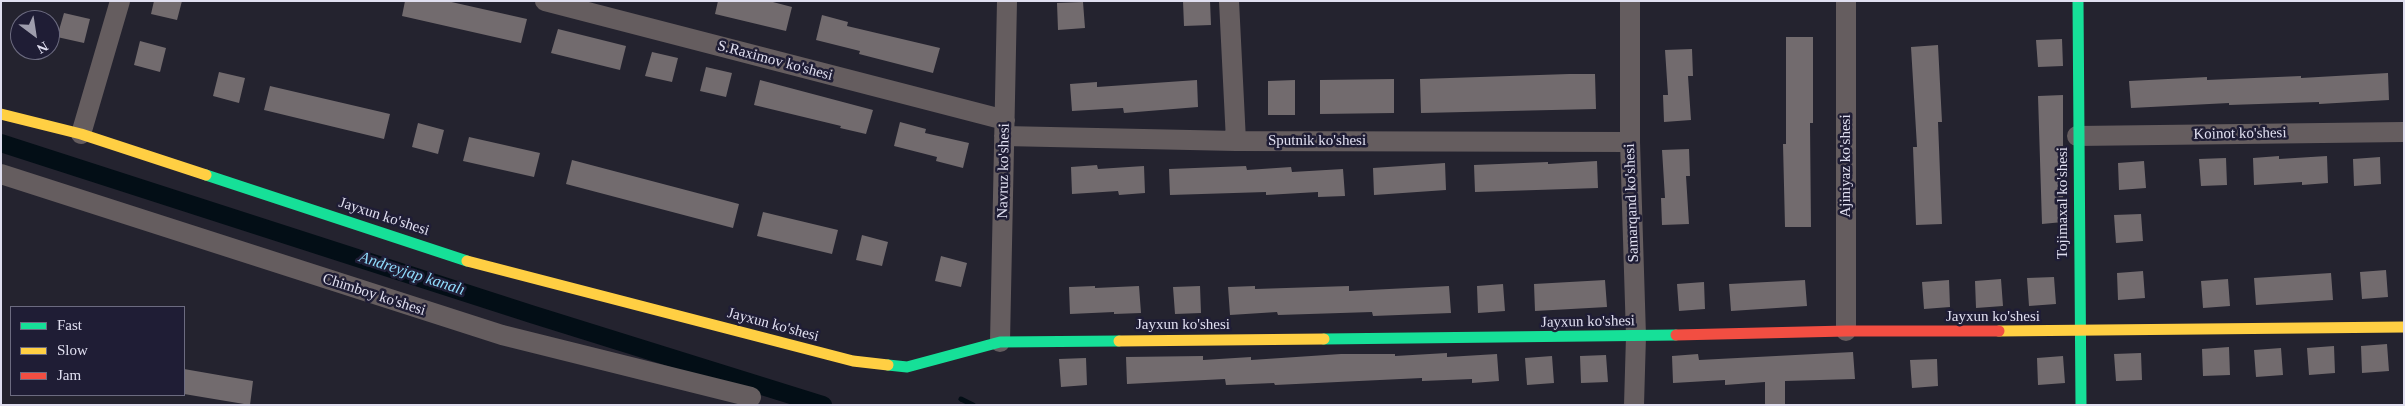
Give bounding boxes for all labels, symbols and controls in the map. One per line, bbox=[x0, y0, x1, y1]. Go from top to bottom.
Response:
north arrow bbox=[10, 10, 60, 60]
street label: S.Raximov ko'shesi bbox=[715, 37, 835, 85]
text: N bbox=[34, 38, 51, 56]
street label: Ajiniyaz ko'shesi bbox=[1837, 114, 1855, 218]
street label: Navruz ko'shesi bbox=[994, 123, 1014, 219]
street label: Koinot ko'shesi bbox=[2193, 124, 2287, 144]
street label: Sputnik ko'shesi bbox=[1268, 132, 1366, 150]
street label: Samarqand ko'shesi bbox=[1621, 143, 1643, 263]
street label: Tojimaxal ko'shesi bbox=[2054, 147, 2072, 259]
street label: Jayxun ko'shesi bbox=[337, 194, 431, 240]
water label: Andreyjap kanalı bbox=[357, 248, 467, 300]
street label: Chimboy ko'shesi bbox=[320, 270, 428, 320]
street label: Jayxun ko'shesi bbox=[725, 304, 821, 346]
legend bbox=[10, 306, 185, 396]
street label: Jayxun ko'shesi bbox=[1946, 308, 2040, 326]
street label: Jayxun ko'shesi bbox=[1541, 312, 1635, 332]
street label: Jayxun ko'shesi bbox=[1136, 316, 1230, 334]
text: Fast bbox=[57, 317, 82, 333]
text: Slow bbox=[57, 342, 88, 358]
text: Jam bbox=[57, 367, 81, 383]

